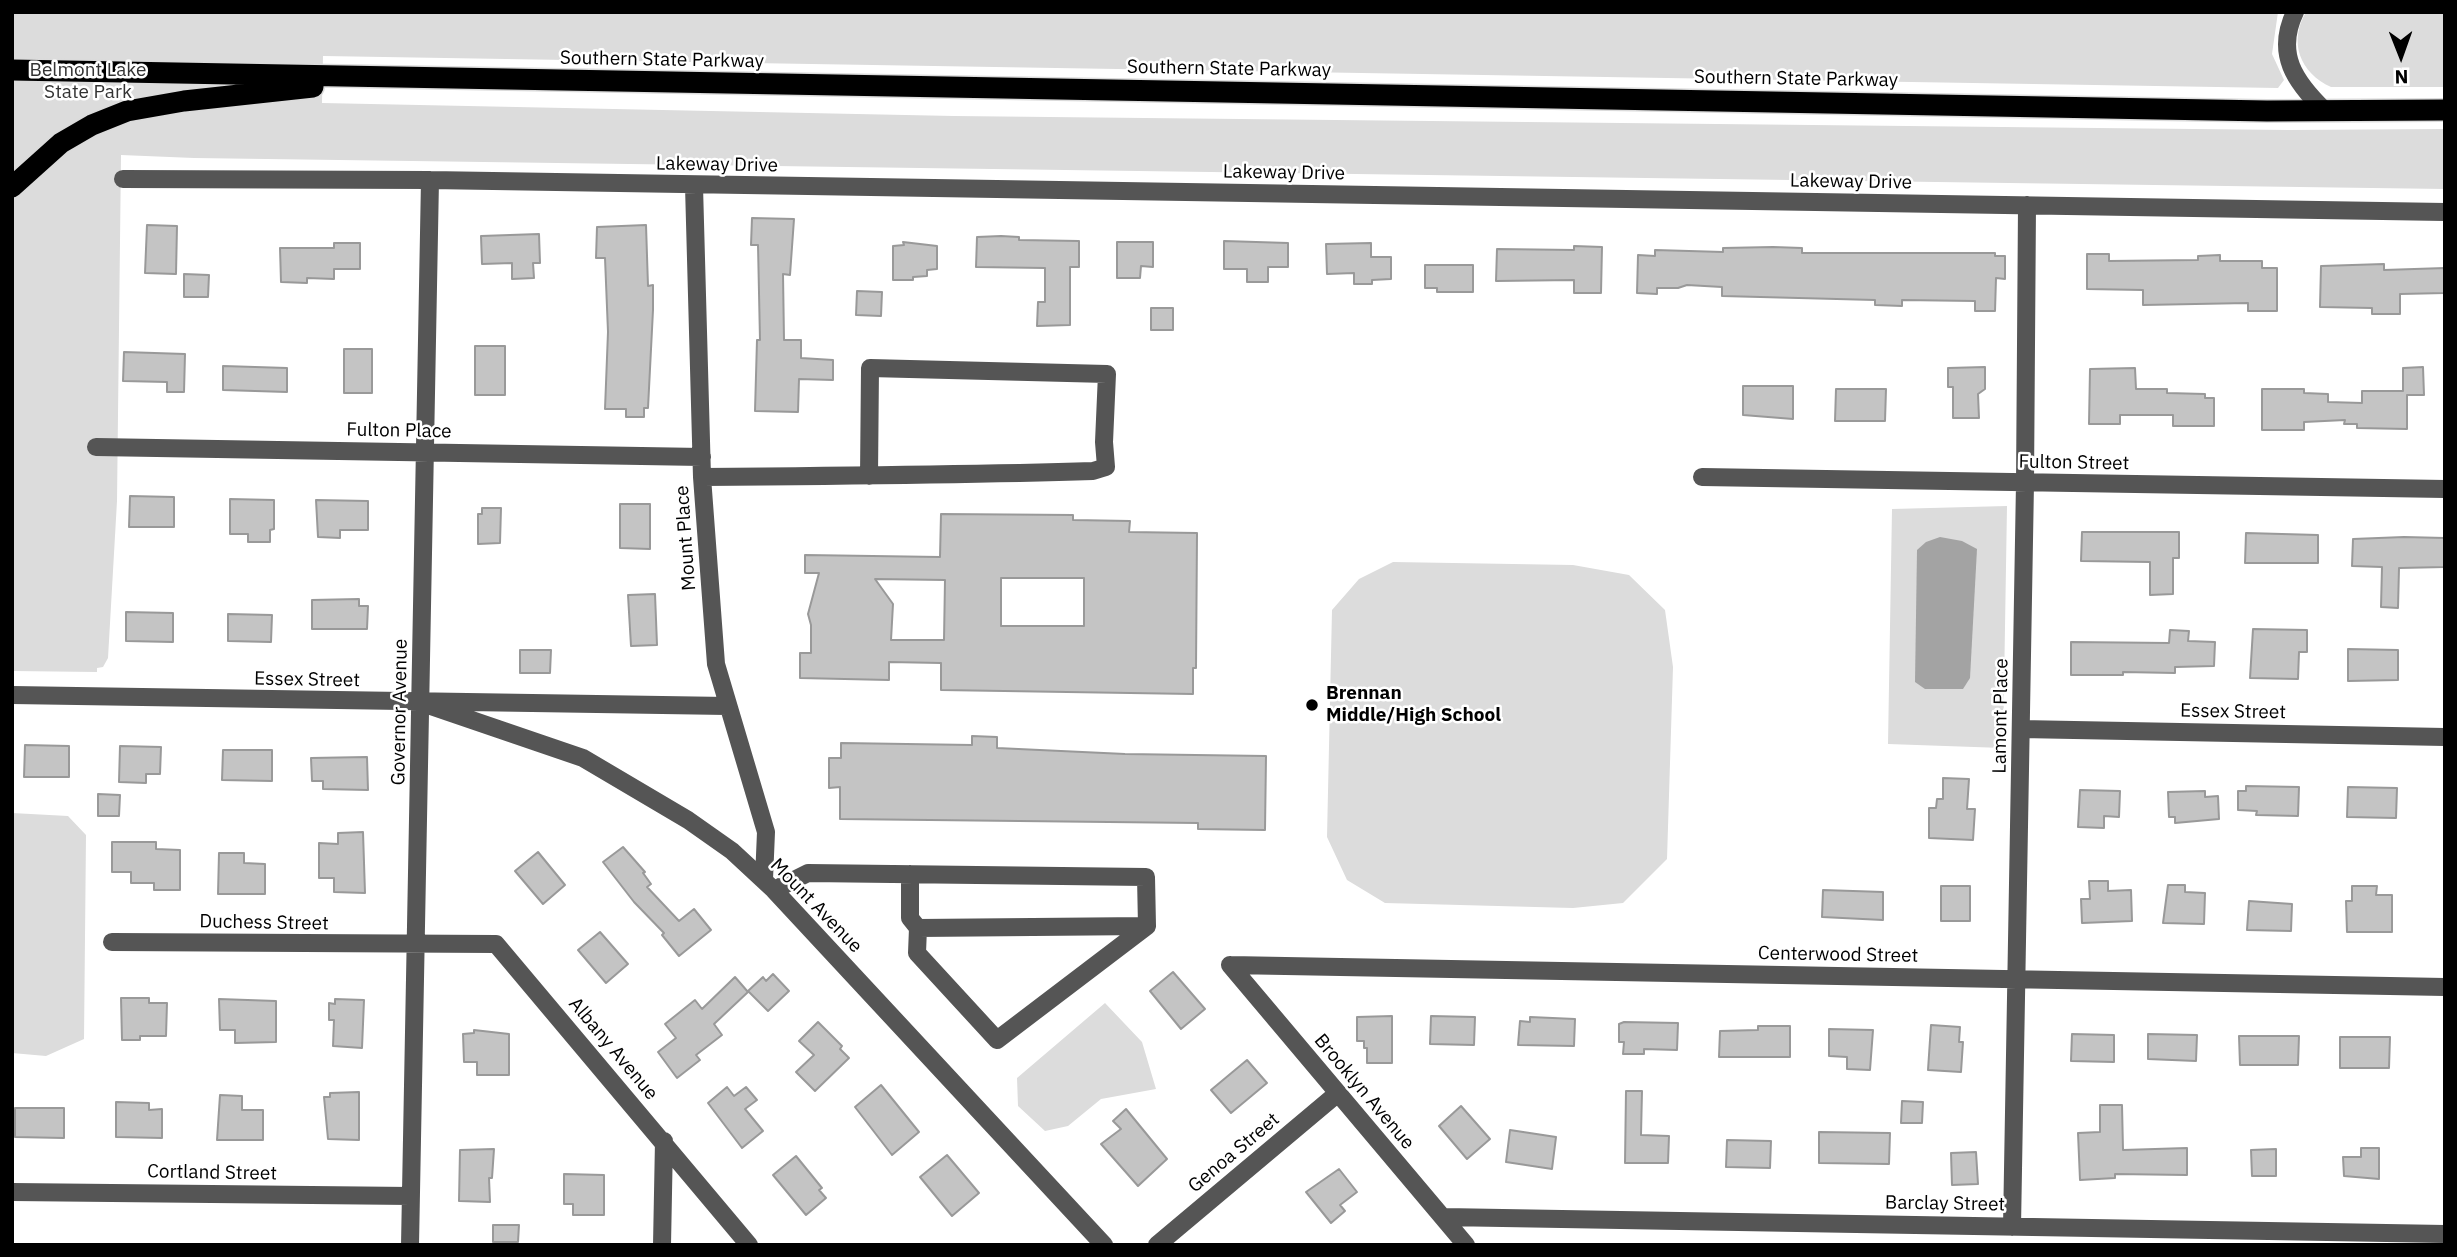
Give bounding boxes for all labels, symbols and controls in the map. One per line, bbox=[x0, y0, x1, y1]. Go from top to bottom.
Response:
north arrow bbox=[2366, 21, 2436, 91]
street label: Southern State Parkway bbox=[560, 47, 764, 73]
street label: Southern State Parkway bbox=[1127, 56, 1331, 82]
park label: Belmont Lake State Park bbox=[30, 60, 146, 104]
text: N bbox=[2394, 65, 2408, 89]
street label: Southern State Parkway bbox=[1694, 66, 1898, 92]
street label: Lakeway Drive bbox=[656, 153, 778, 177]
street label: Lakeway Drive bbox=[1223, 161, 1345, 185]
street label: Lakeway Drive bbox=[1790, 170, 1912, 194]
street label: Fulton Place bbox=[346, 419, 452, 443]
street label: Fulton Street bbox=[2018, 451, 2130, 475]
street label: Mount Place bbox=[671, 485, 701, 591]
street label: Governor Avenue bbox=[387, 639, 413, 785]
street label: Lamont Place bbox=[1989, 658, 2013, 774]
street label: Essex Street bbox=[254, 668, 360, 692]
place label: Brennan Middle/High School bbox=[1326, 683, 1501, 727]
marker: Brennan Middle/High School bbox=[1304, 697, 1320, 713]
street label: Essex Street bbox=[2180, 700, 2286, 724]
street label: Mount Avenue bbox=[765, 854, 867, 958]
street label: Duchess Street bbox=[199, 910, 329, 936]
street label: Centerwood Street bbox=[1758, 942, 1918, 968]
street label: Albany Avenue bbox=[564, 993, 662, 1105]
street label: Brooklyn Avenue bbox=[1309, 1030, 1419, 1154]
street label: Genoa Street bbox=[1184, 1108, 1284, 1198]
street label: Cortland Street bbox=[147, 1160, 277, 1186]
street label: Barclay Street bbox=[1885, 1192, 2005, 1216]

